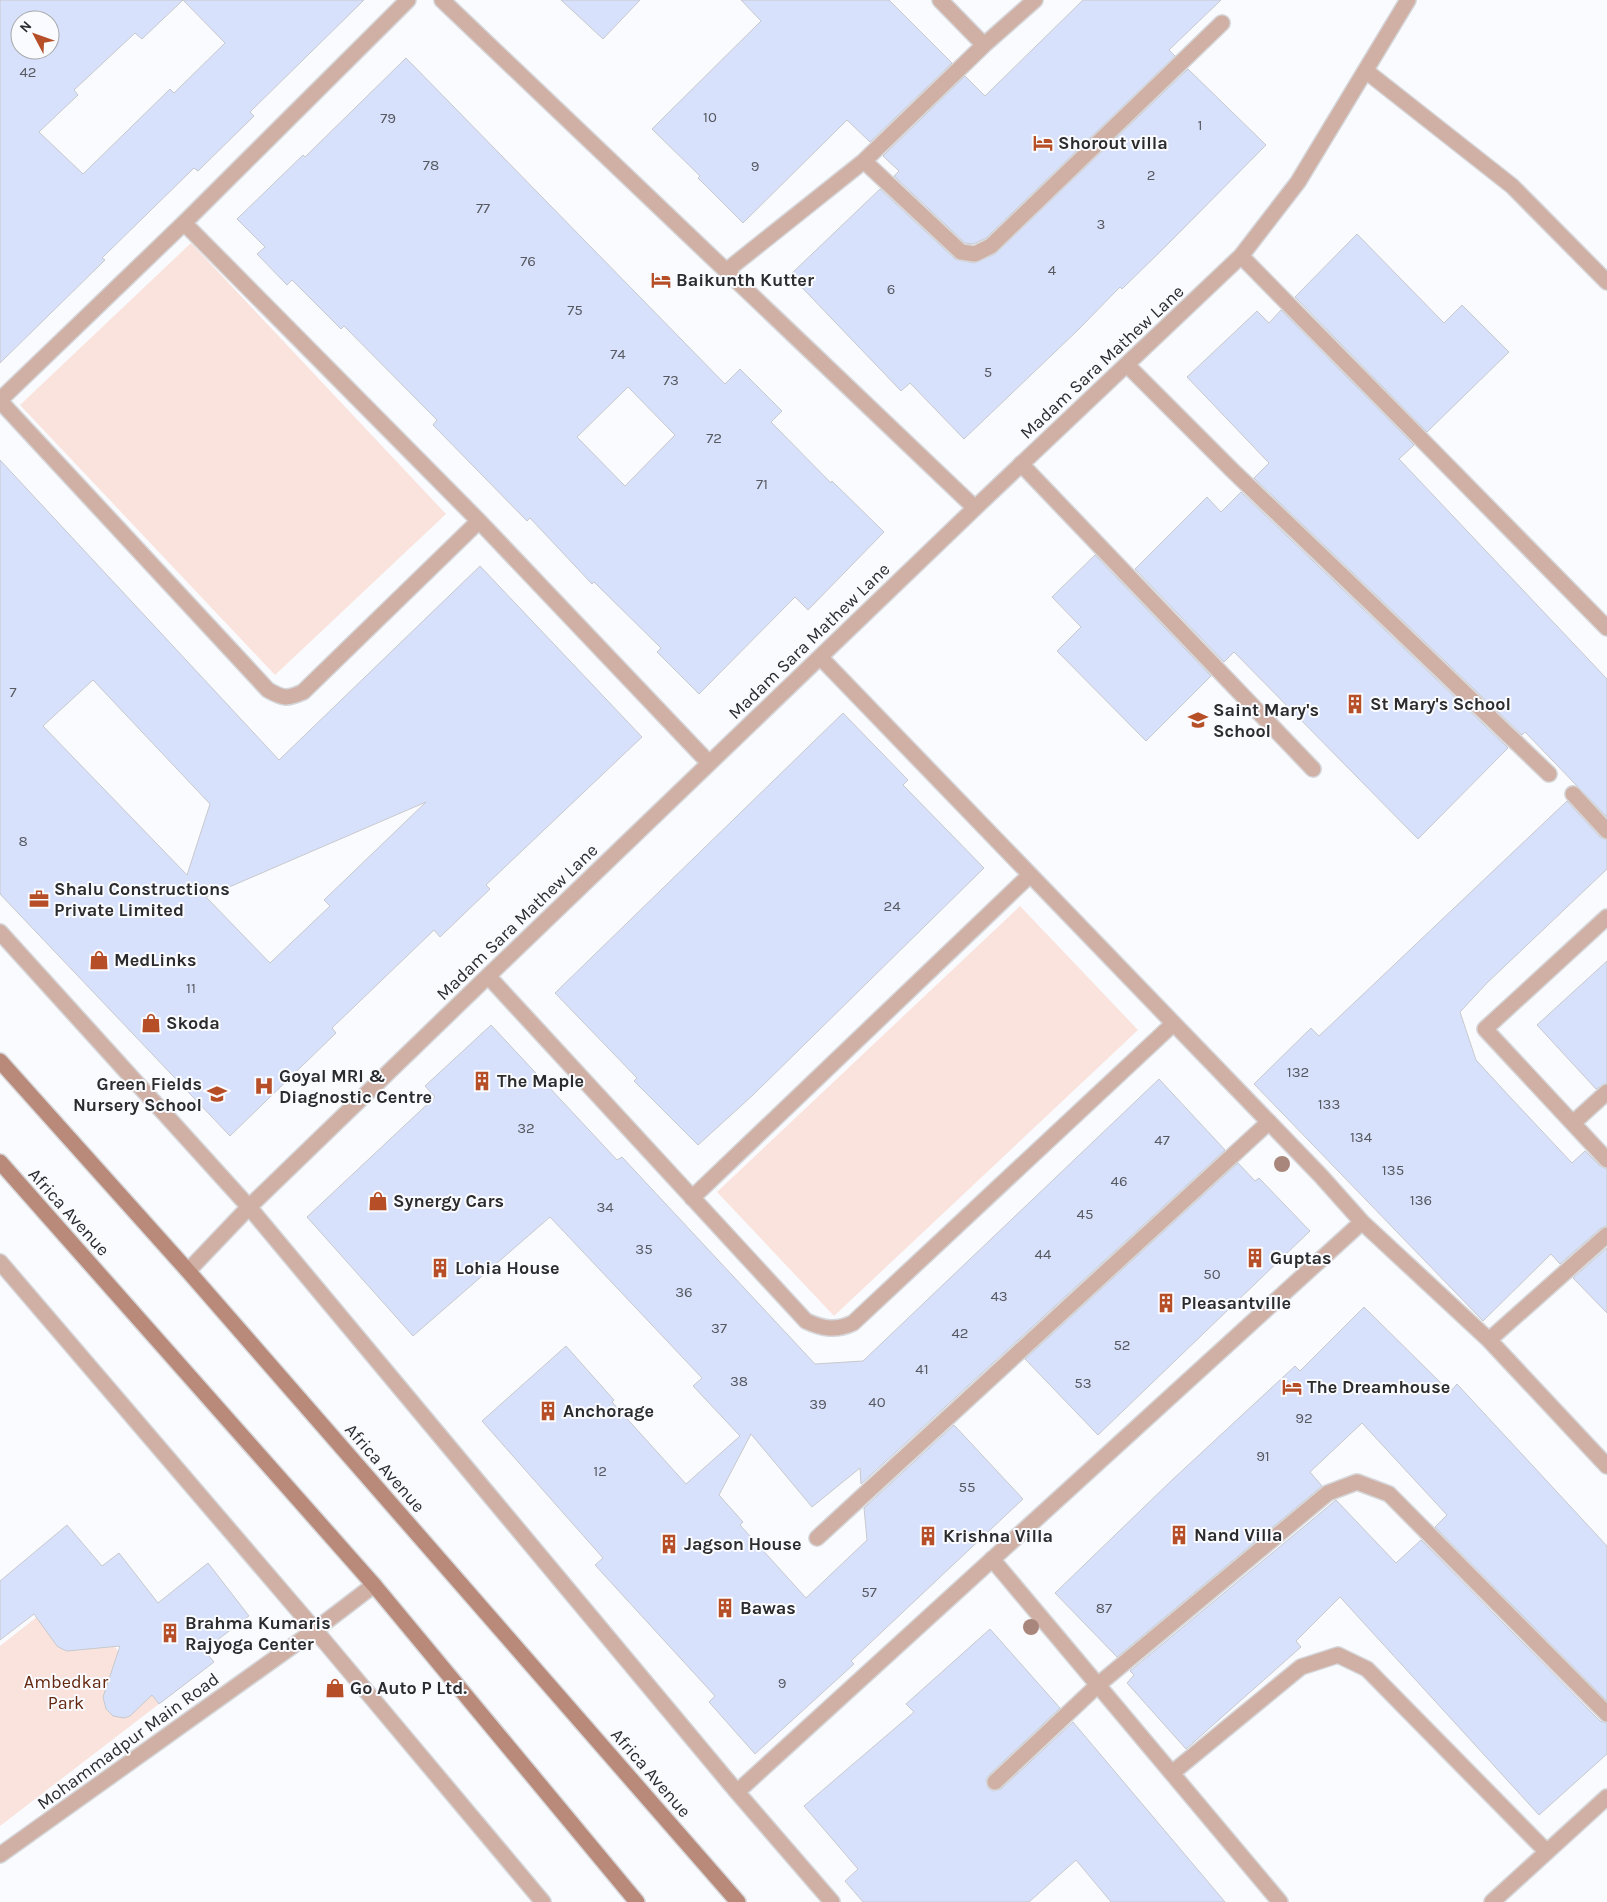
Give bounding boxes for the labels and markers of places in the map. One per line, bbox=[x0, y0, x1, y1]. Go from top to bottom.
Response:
hotel icon: Shorout villa bbox=[1032, 132, 1054, 154]
place label: Shorout villa bbox=[1058, 132, 1168, 154]
hotel icon: Baikunth Kutter bbox=[650, 269, 672, 291]
place label: Baikunth Kutter bbox=[676, 269, 814, 291]
building icon: St Mary's School bbox=[1344, 693, 1366, 715]
place label: St Mary's School bbox=[1370, 693, 1511, 715]
place label: Saint Mary's School bbox=[1213, 699, 1319, 742]
school or university icon: Saint Mary's School bbox=[1187, 709, 1209, 731]
place label: Shalu Constructions Private Limited bbox=[54, 878, 230, 921]
office icon: Shalu Constructions Private Limited bbox=[28, 888, 50, 910]
shop icon: MedLinks bbox=[88, 949, 110, 971]
place label: MedLinks bbox=[114, 949, 197, 971]
shop icon: Skoda bbox=[140, 1012, 162, 1034]
place label: Skoda bbox=[166, 1012, 220, 1034]
place label: Goyal MRI & Diagnostic Centre bbox=[279, 1065, 432, 1108]
building icon: The Maple bbox=[471, 1070, 493, 1092]
place label: The Maple bbox=[497, 1070, 584, 1092]
place label: Green Fields Nursery School bbox=[73, 1073, 202, 1116]
hospital icon: Goyal MRI & Diagnostic Centre bbox=[253, 1075, 275, 1097]
school or university icon: Green Fields Nursery School bbox=[206, 1083, 228, 1105]
shop icon: Synergy Cars bbox=[367, 1190, 389, 1212]
place label: Synergy Cars bbox=[393, 1190, 504, 1212]
building icon: Guptas bbox=[1244, 1247, 1266, 1269]
place label: Guptas bbox=[1270, 1247, 1332, 1269]
building icon: Lohia House bbox=[429, 1257, 451, 1279]
place label: Lohia House bbox=[455, 1257, 560, 1279]
building icon: Pleasantville bbox=[1155, 1292, 1177, 1314]
place label: Pleasantville bbox=[1181, 1292, 1291, 1314]
hotel icon: The Dreamhouse bbox=[1281, 1376, 1303, 1398]
place label: The Dreamhouse bbox=[1307, 1376, 1450, 1398]
building icon: Anchorage bbox=[537, 1400, 559, 1422]
place label: Anchorage bbox=[563, 1400, 654, 1422]
building icon: Nand Villa bbox=[1168, 1524, 1190, 1546]
place label: Nand Villa bbox=[1194, 1524, 1283, 1546]
building icon: Krishna Villa bbox=[917, 1525, 939, 1547]
place label: Krishna Villa bbox=[943, 1525, 1053, 1547]
building icon: Jagson House bbox=[658, 1533, 680, 1555]
place label: Jagson House bbox=[684, 1533, 802, 1555]
building icon: Bawas bbox=[714, 1597, 736, 1619]
place label: Bawas bbox=[740, 1597, 796, 1619]
place label: Brahma Kumaris Rajyoga Center bbox=[185, 1612, 331, 1655]
building icon: Brahma Kumaris Rajyoga Center bbox=[159, 1622, 181, 1644]
shop icon: Go Auto P Ltd. bbox=[324, 1677, 346, 1699]
place label: Go Auto P Ltd. bbox=[350, 1677, 467, 1699]

